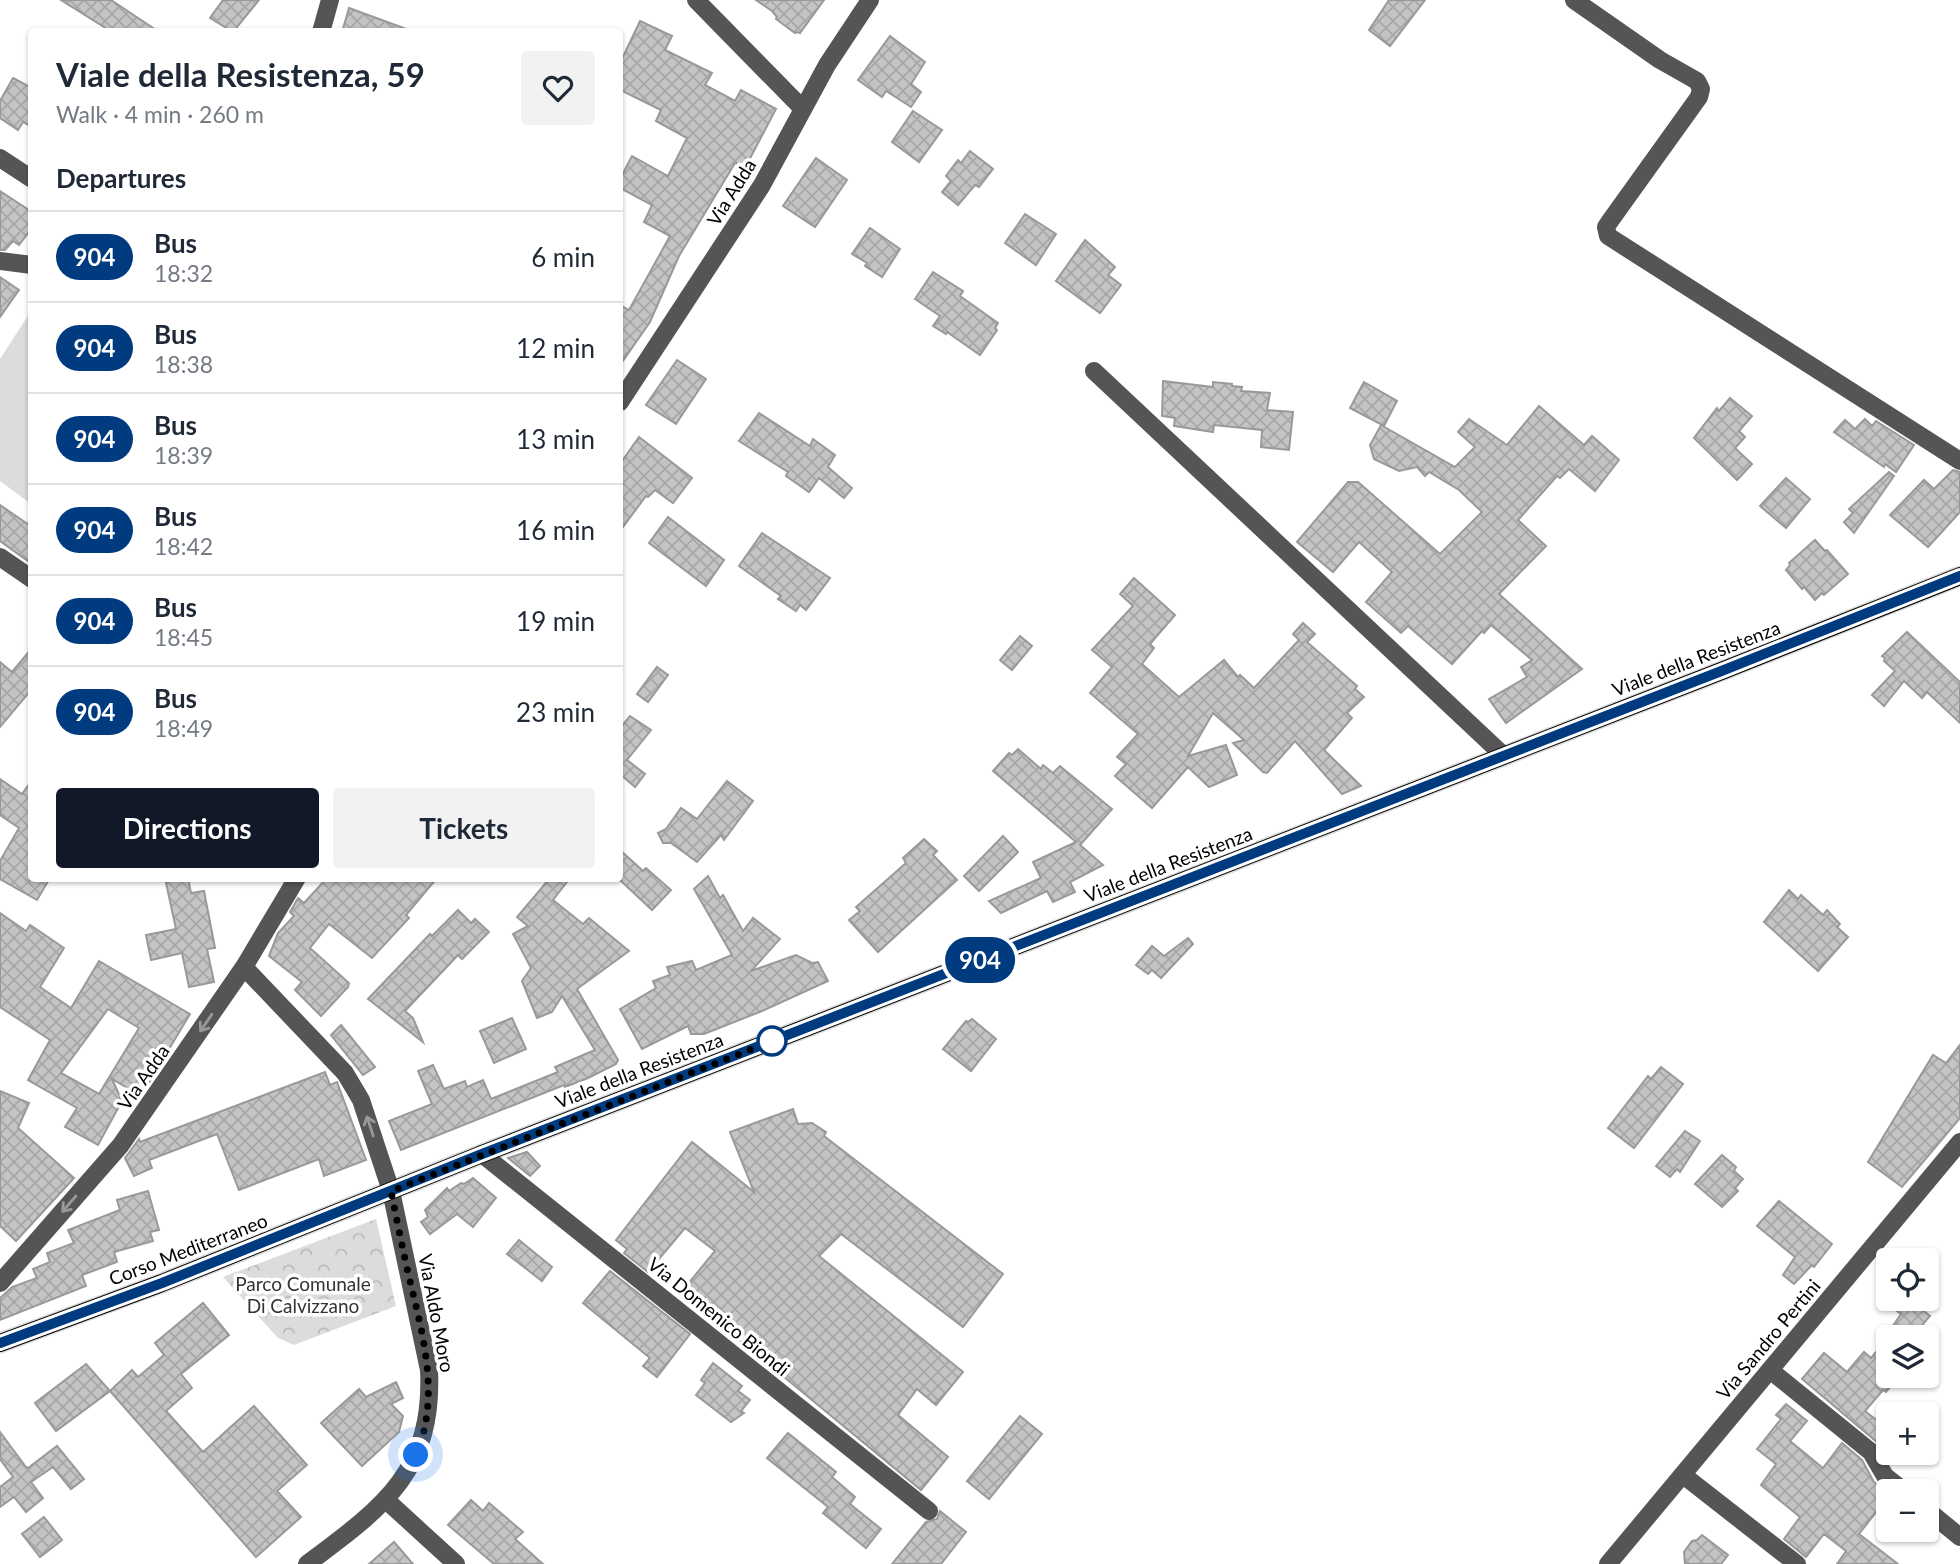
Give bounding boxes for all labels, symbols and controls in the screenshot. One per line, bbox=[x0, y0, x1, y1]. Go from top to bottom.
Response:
button: heart bbox=[521, 51, 595, 125]
text: Viale della Resistenza, 59 bbox=[56, 54, 425, 94]
text: Walk · 4 min · 260 m bbox=[56, 100, 264, 128]
street label: Via Adda bbox=[702, 154, 760, 230]
text: Departures bbox=[56, 162, 186, 194]
text: Bus bbox=[154, 227, 197, 259]
text: 6 min bbox=[531, 241, 595, 273]
text: 904 bbox=[74, 242, 115, 271]
text: 18:32 bbox=[154, 259, 213, 287]
text: Bus bbox=[154, 318, 197, 350]
text: 12 min bbox=[516, 332, 595, 364]
text: 904 bbox=[74, 333, 115, 362]
text: 18:38 bbox=[154, 350, 213, 378]
text: Bus bbox=[154, 409, 197, 441]
text: 13 min bbox=[516, 423, 595, 455]
text: 904 bbox=[74, 424, 115, 453]
text: 18:39 bbox=[154, 441, 213, 469]
text: Bus bbox=[154, 500, 197, 532]
text: 16 min bbox=[516, 514, 595, 546]
text: 904 bbox=[74, 515, 115, 544]
text: 18:42 bbox=[154, 532, 213, 560]
text: Bus bbox=[154, 591, 197, 623]
text: 19 min bbox=[516, 605, 595, 637]
text: 904 bbox=[74, 606, 115, 635]
street label: Viale della Resistenza bbox=[1609, 615, 1783, 701]
text: 18:45 bbox=[154, 623, 213, 651]
text: Bus bbox=[154, 682, 197, 714]
text: 23 min bbox=[516, 696, 595, 728]
text: 904 bbox=[74, 697, 115, 726]
text: 18:49 bbox=[154, 714, 213, 742]
button: Directions bbox=[56, 788, 319, 868]
button: Tickets bbox=[333, 788, 595, 868]
street label: Viale della Resistenza bbox=[1081, 821, 1255, 907]
line badge: 904 bbox=[940, 937, 1020, 983]
text: 904 bbox=[959, 945, 1001, 974]
one-way arrow bbox=[199, 1013, 213, 1032]
unlabelled marker bbox=[757, 1026, 787, 1056]
street label: Viale della Resistenza bbox=[552, 1027, 726, 1113]
street label: Via Adda bbox=[112, 1040, 174, 1114]
one-way arrow bbox=[362, 1115, 375, 1137]
one-way arrow bbox=[61, 1195, 77, 1213]
street label: Corso Mediterraneo bbox=[106, 1208, 270, 1290]
map controls bbox=[1876, 1248, 1939, 1542]
button: locate bbox=[1876, 1248, 1939, 1311]
street label: Via Aldo Moro bbox=[414, 1252, 460, 1374]
street label: Via Domenico Biondi bbox=[644, 1252, 794, 1380]
park label: Parco Comunale Di Calvizzano bbox=[235, 1272, 371, 1317]
street label: Via Sandro Pertini bbox=[1711, 1274, 1825, 1404]
button: layers bbox=[1876, 1325, 1939, 1388]
button: + bbox=[1876, 1402, 1939, 1465]
your location bbox=[398, 1437, 433, 1472]
button: − bbox=[1876, 1479, 1939, 1542]

